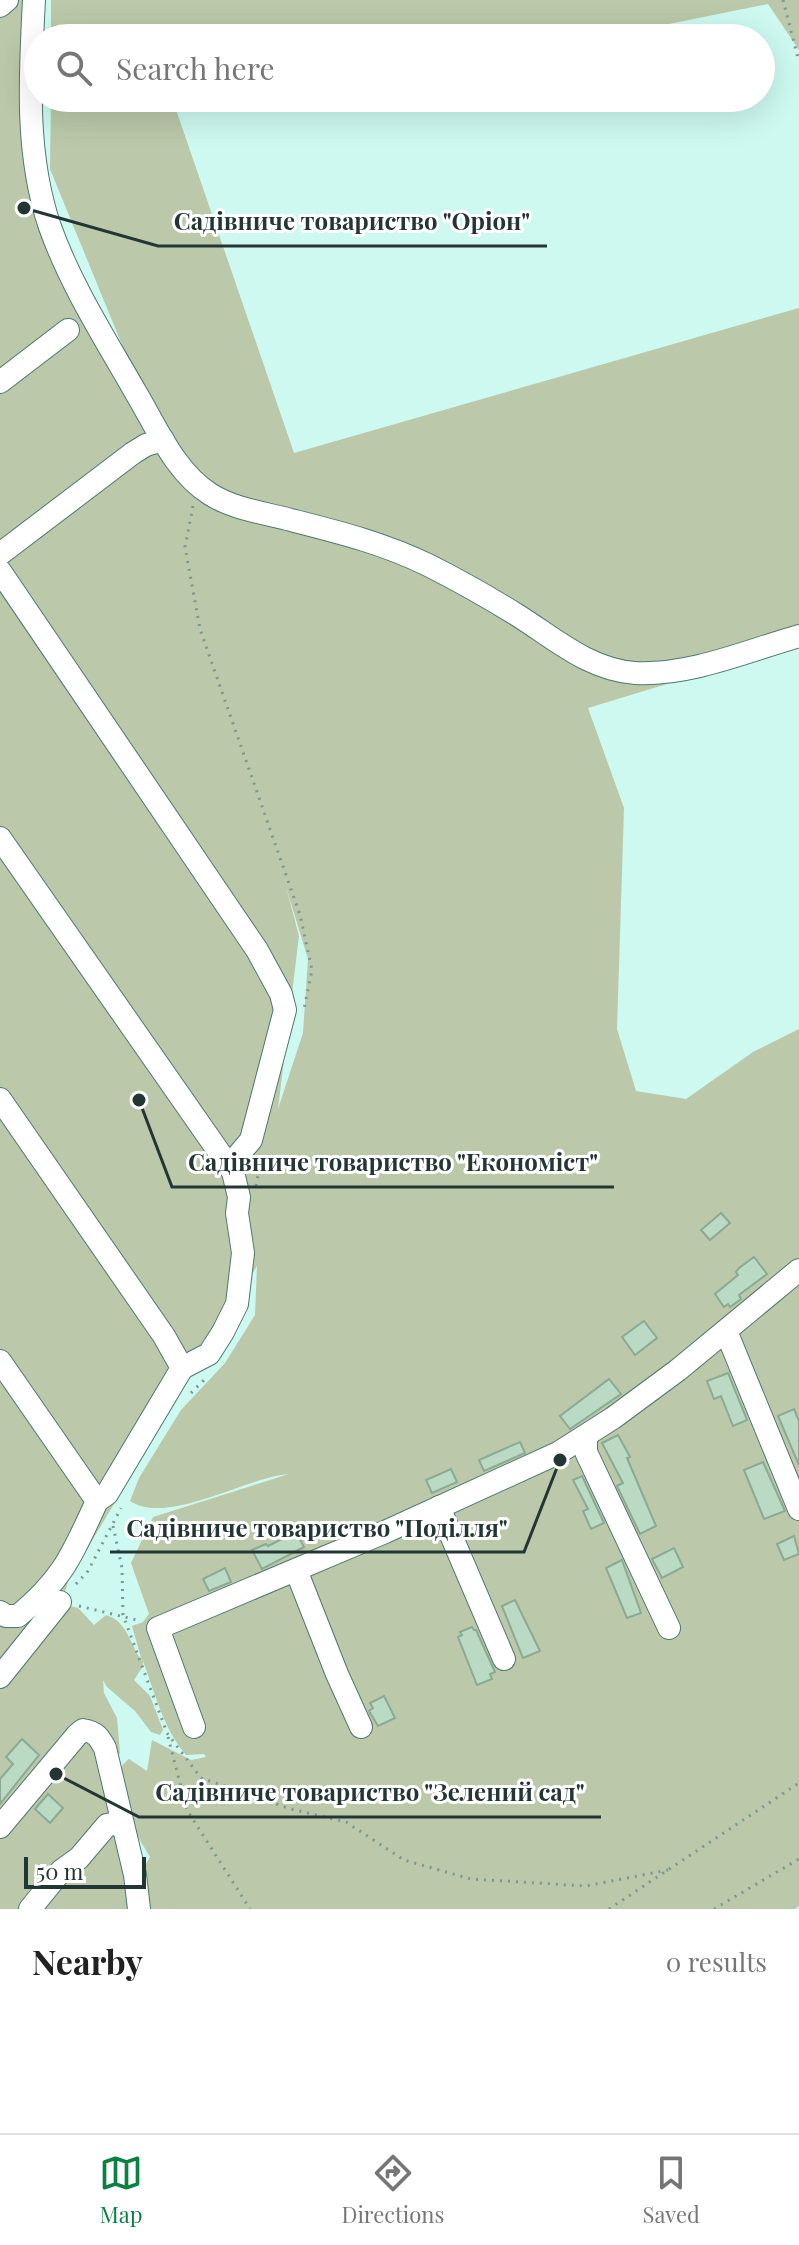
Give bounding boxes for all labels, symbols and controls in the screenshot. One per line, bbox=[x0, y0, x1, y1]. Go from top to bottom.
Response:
search box bbox=[24, 24, 775, 112]
icon: search bbox=[52, 46, 96, 90]
text: Search here bbox=[116, 48, 275, 88]
callout: Садівниче товариство "Оріон" bbox=[158, 198, 547, 246]
text: Садівниче товариство "Оріон" bbox=[174, 204, 530, 236]
callout: Садівниче товариство "Економіст" bbox=[172, 1139, 614, 1187]
text: Садівниче товариство "Економіст" bbox=[188, 1145, 598, 1177]
callout: Садівниче товариство "Поділля" bbox=[110, 1504, 524, 1552]
text: Садівниче товариство "Поділля" bbox=[126, 1511, 508, 1543]
callout: Садівниче товариство "Зелений сад" bbox=[139, 1769, 601, 1817]
text: Садівниче товариство "Зелений сад" bbox=[155, 1775, 585, 1807]
scale bar bbox=[24, 1853, 146, 1889]
text: 50 m bbox=[36, 1856, 83, 1886]
text: Nearby bbox=[32, 1938, 143, 1984]
text: 0 results bbox=[666, 1944, 767, 1979]
tab: Map bbox=[99, 2151, 143, 2229]
tab: Directions bbox=[341, 2151, 444, 2229]
tab: Saved bbox=[643, 2151, 700, 2229]

